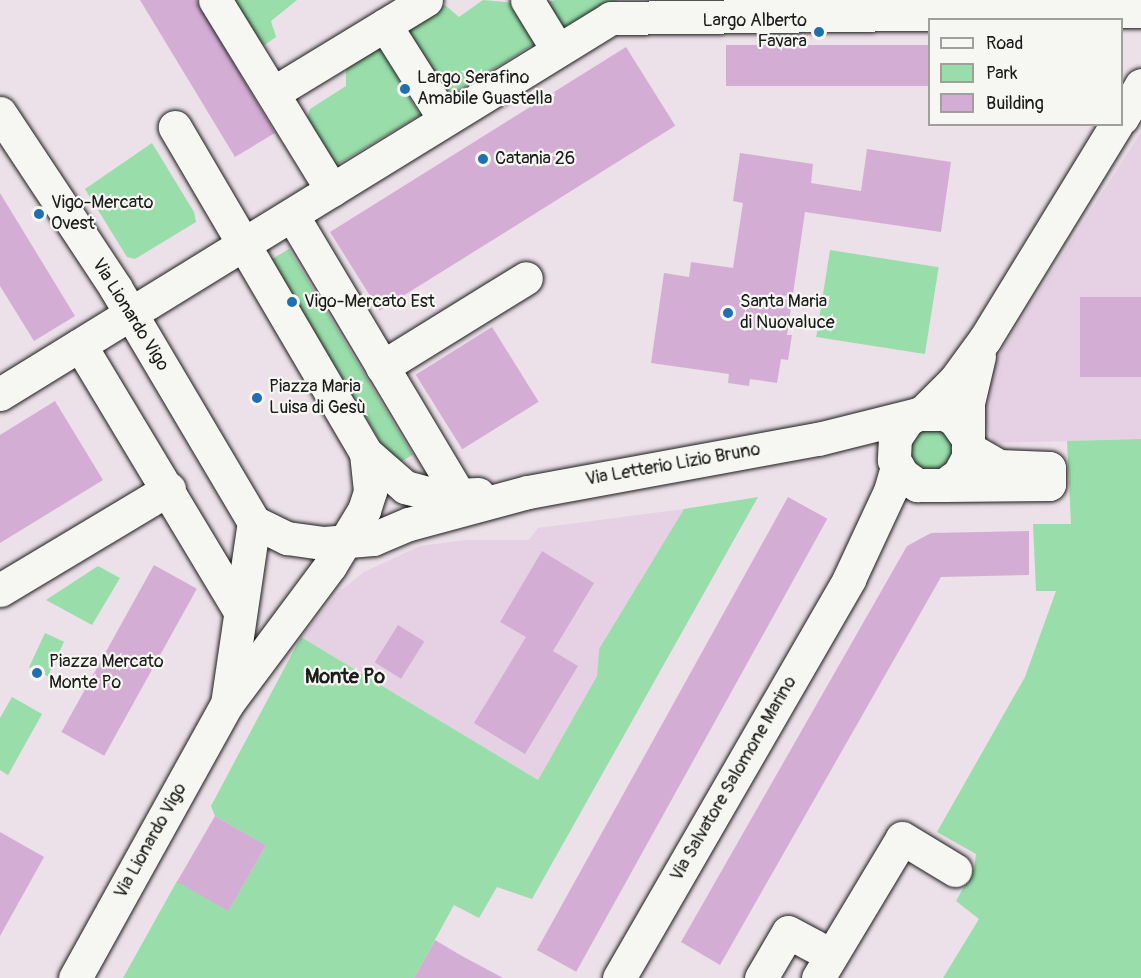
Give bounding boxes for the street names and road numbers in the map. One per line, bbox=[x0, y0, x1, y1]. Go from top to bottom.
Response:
street label: Via Lionardo Vigo bbox=[87, 255, 173, 375]
street label: Via Letterio Lizio Bruno bbox=[584, 439, 762, 491]
street label: Via Salvatore Salomone Marino bbox=[666, 673, 802, 885]
street label: Via Lionardo Vigo bbox=[110, 780, 192, 902]

